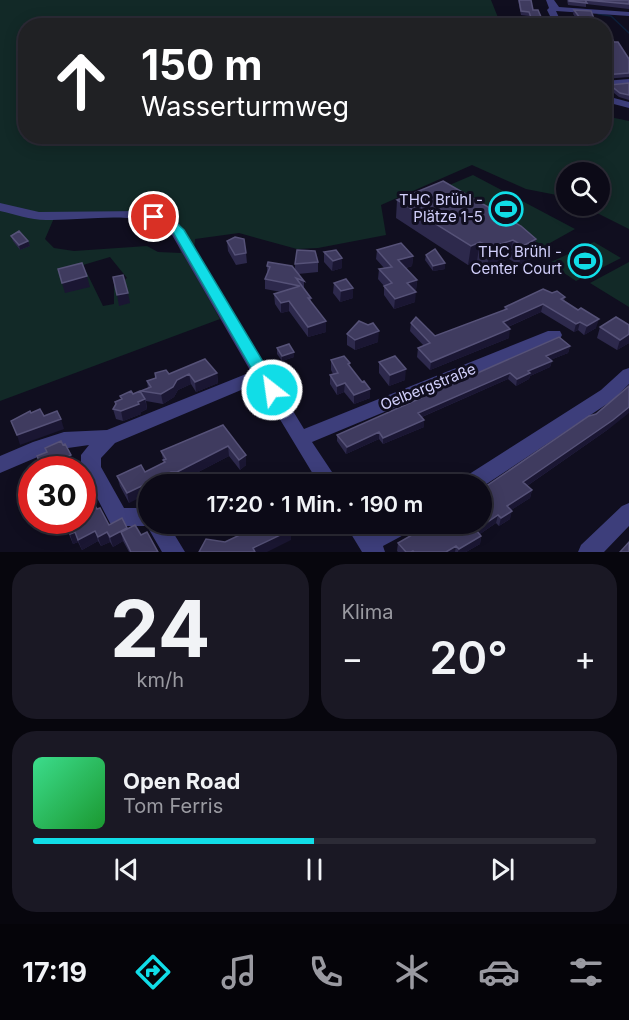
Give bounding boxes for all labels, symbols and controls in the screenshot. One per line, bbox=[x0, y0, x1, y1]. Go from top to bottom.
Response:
text: 150 m bbox=[141, 39, 263, 90]
icon: ahead bbox=[42, 42, 120, 120]
text: Wasserturmweg bbox=[141, 90, 349, 123]
map controls bbox=[556, 162, 610, 216]
button: search bbox=[556, 162, 610, 216]
place label: THC Brühl - Plätze 1-5 bbox=[399, 190, 483, 226]
pin bbox=[128, 191, 179, 242]
sports icon: THC Brühl - Plätze 1-5 bbox=[488, 191, 524, 227]
icon: arrive bbox=[137, 200, 170, 233]
place label: THC Brühl - Center Court bbox=[470, 242, 562, 278]
sports icon: THC Brühl - Center Court bbox=[567, 243, 603, 279]
position arrow bbox=[240, 358, 304, 422]
street label: Oelbergstraße bbox=[377, 359, 478, 414]
speed limit sign: 30 bbox=[18, 456, 96, 534]
text: 17:20 · 1 Min. · 190 m bbox=[207, 491, 423, 517]
text: 24 bbox=[110, 581, 211, 676]
text: Klima bbox=[342, 600, 393, 624]
text: 20° bbox=[430, 630, 508, 685]
text: − bbox=[342, 638, 363, 678]
text: + bbox=[574, 638, 596, 678]
text: km/h bbox=[136, 668, 184, 692]
text: Open Road bbox=[123, 768, 240, 794]
text: Tom Ferris bbox=[123, 794, 223, 818]
icon: previous bbox=[110, 853, 143, 886]
icon: pause bbox=[298, 853, 331, 886]
icon: next bbox=[486, 853, 519, 886]
icon: directions bbox=[132, 951, 174, 993]
icon: music bbox=[218, 951, 260, 993]
icon: phone bbox=[305, 951, 347, 993]
icon: climate bbox=[391, 951, 433, 993]
icon: car bbox=[478, 951, 520, 993]
icon: filters bbox=[565, 951, 607, 993]
text: 17:19 bbox=[22, 956, 87, 989]

